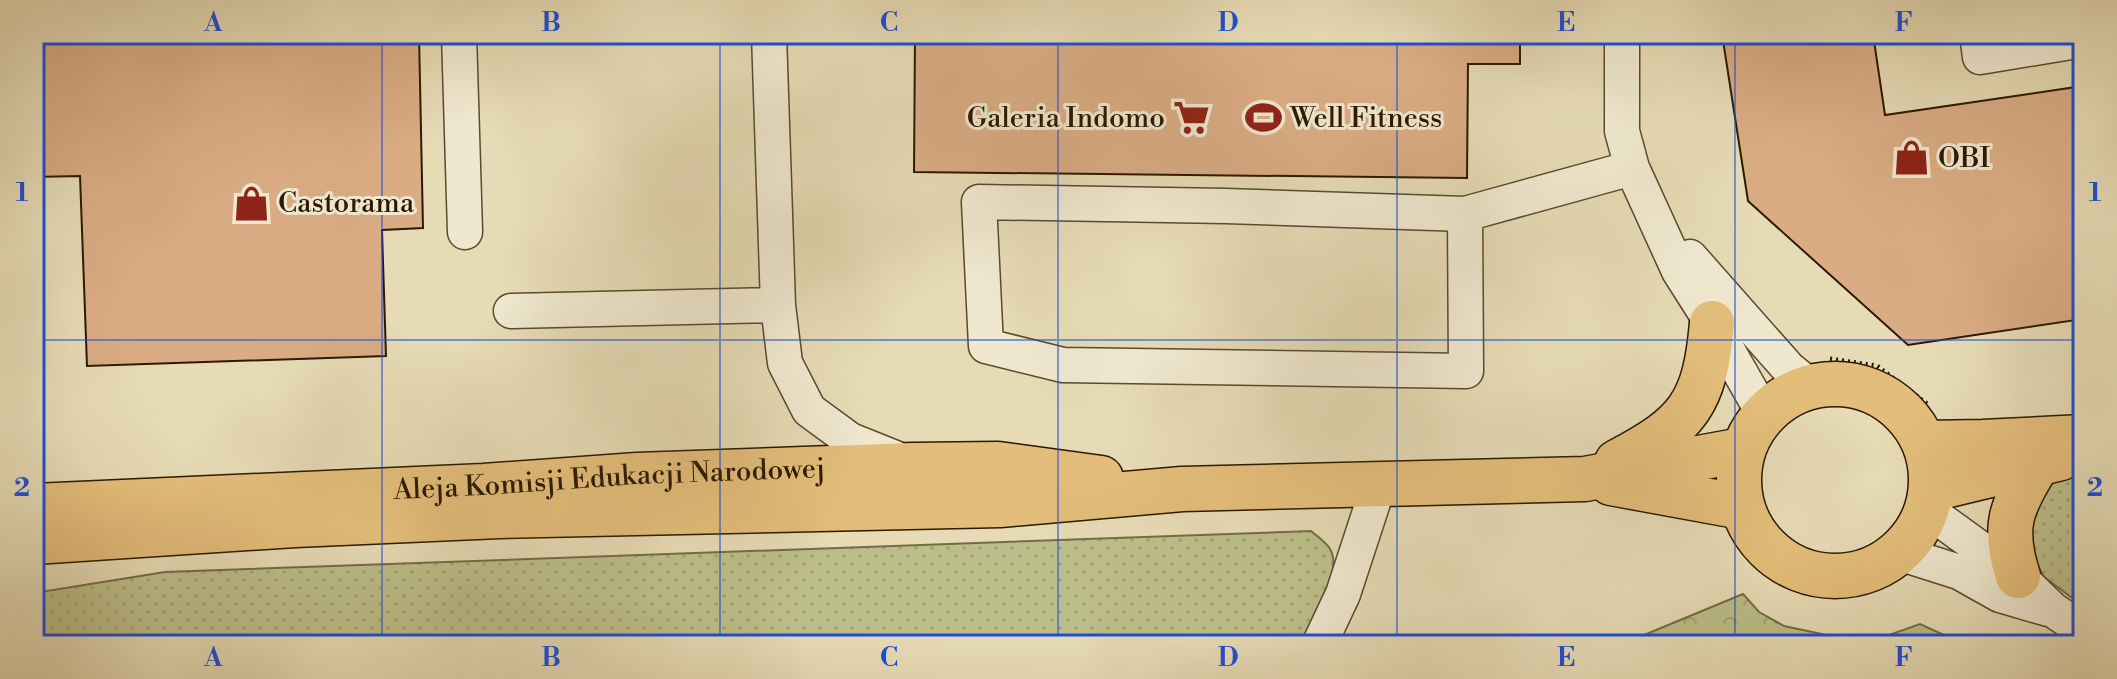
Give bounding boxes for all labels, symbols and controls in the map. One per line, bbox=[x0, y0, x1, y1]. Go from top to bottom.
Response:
text: A bbox=[203, 7, 223, 39]
text: B bbox=[541, 7, 561, 39]
text: C bbox=[880, 7, 898, 39]
text: D bbox=[1218, 7, 1238, 39]
text: E bbox=[1557, 7, 1575, 39]
text: F bbox=[1895, 7, 1913, 39]
supermarket icon: Galeria Indomo bbox=[1172, 99, 1210, 137]
sports icon: Well Fitness bbox=[1245, 99, 1283, 137]
place label: Galeria Indomo bbox=[967, 101, 1165, 136]
place label: Well Fitness bbox=[1289, 101, 1442, 136]
shop icon: OBI bbox=[1893, 139, 1931, 177]
place label: OBI bbox=[1938, 141, 1991, 176]
text: 1 bbox=[16, 177, 29, 209]
text: 1 bbox=[2089, 177, 2102, 209]
shop icon: Castorama bbox=[233, 184, 271, 222]
place label: Castorama bbox=[278, 186, 415, 221]
street label: Aleja Komisji Edukacji Narodowej bbox=[392, 451, 826, 508]
text: 2 bbox=[14, 472, 30, 504]
text: 2 bbox=[2087, 472, 2103, 504]
text: A bbox=[203, 642, 223, 674]
text: B bbox=[541, 642, 561, 674]
text: C bbox=[880, 642, 898, 674]
text: D bbox=[1218, 642, 1238, 674]
text: E bbox=[1557, 642, 1575, 674]
text: F bbox=[1895, 642, 1913, 674]

